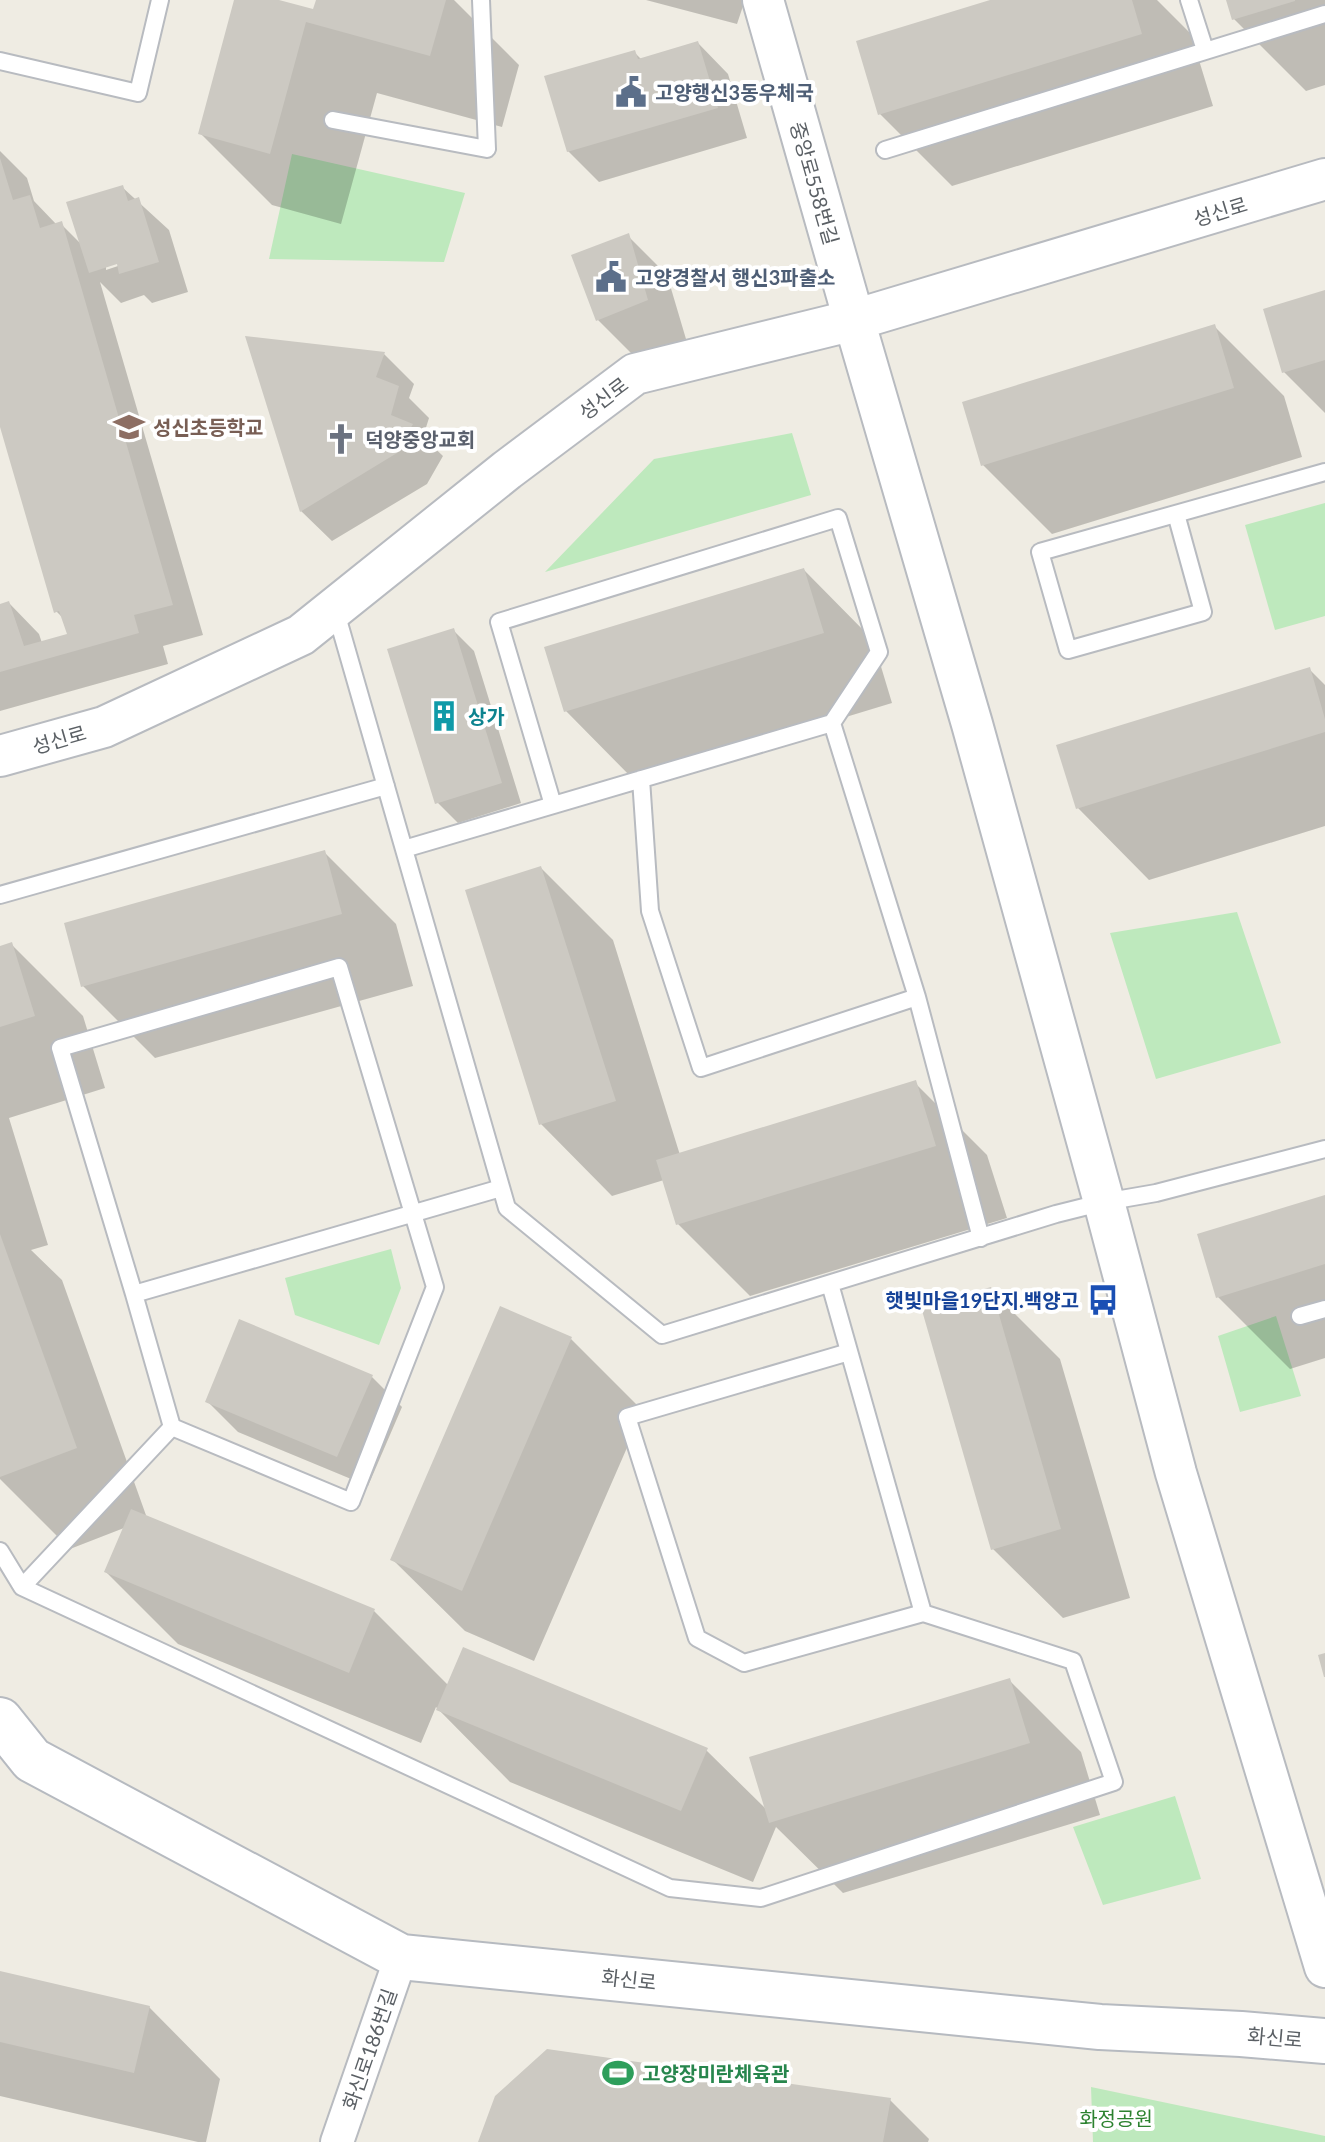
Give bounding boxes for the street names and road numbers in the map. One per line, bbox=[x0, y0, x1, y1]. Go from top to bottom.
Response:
street label: 중앙로558번길 bbox=[786, 119, 844, 247]
street label: 성신로 bbox=[1190, 191, 1250, 231]
street label: 성신로 bbox=[574, 372, 632, 424]
street label: 성신로 bbox=[29, 720, 89, 758]
street label: 화신로 bbox=[600, 1964, 658, 1994]
street label: 화신로186번길 bbox=[337, 1985, 401, 2113]
street label: 화신로 bbox=[1246, 2023, 1304, 2051]

